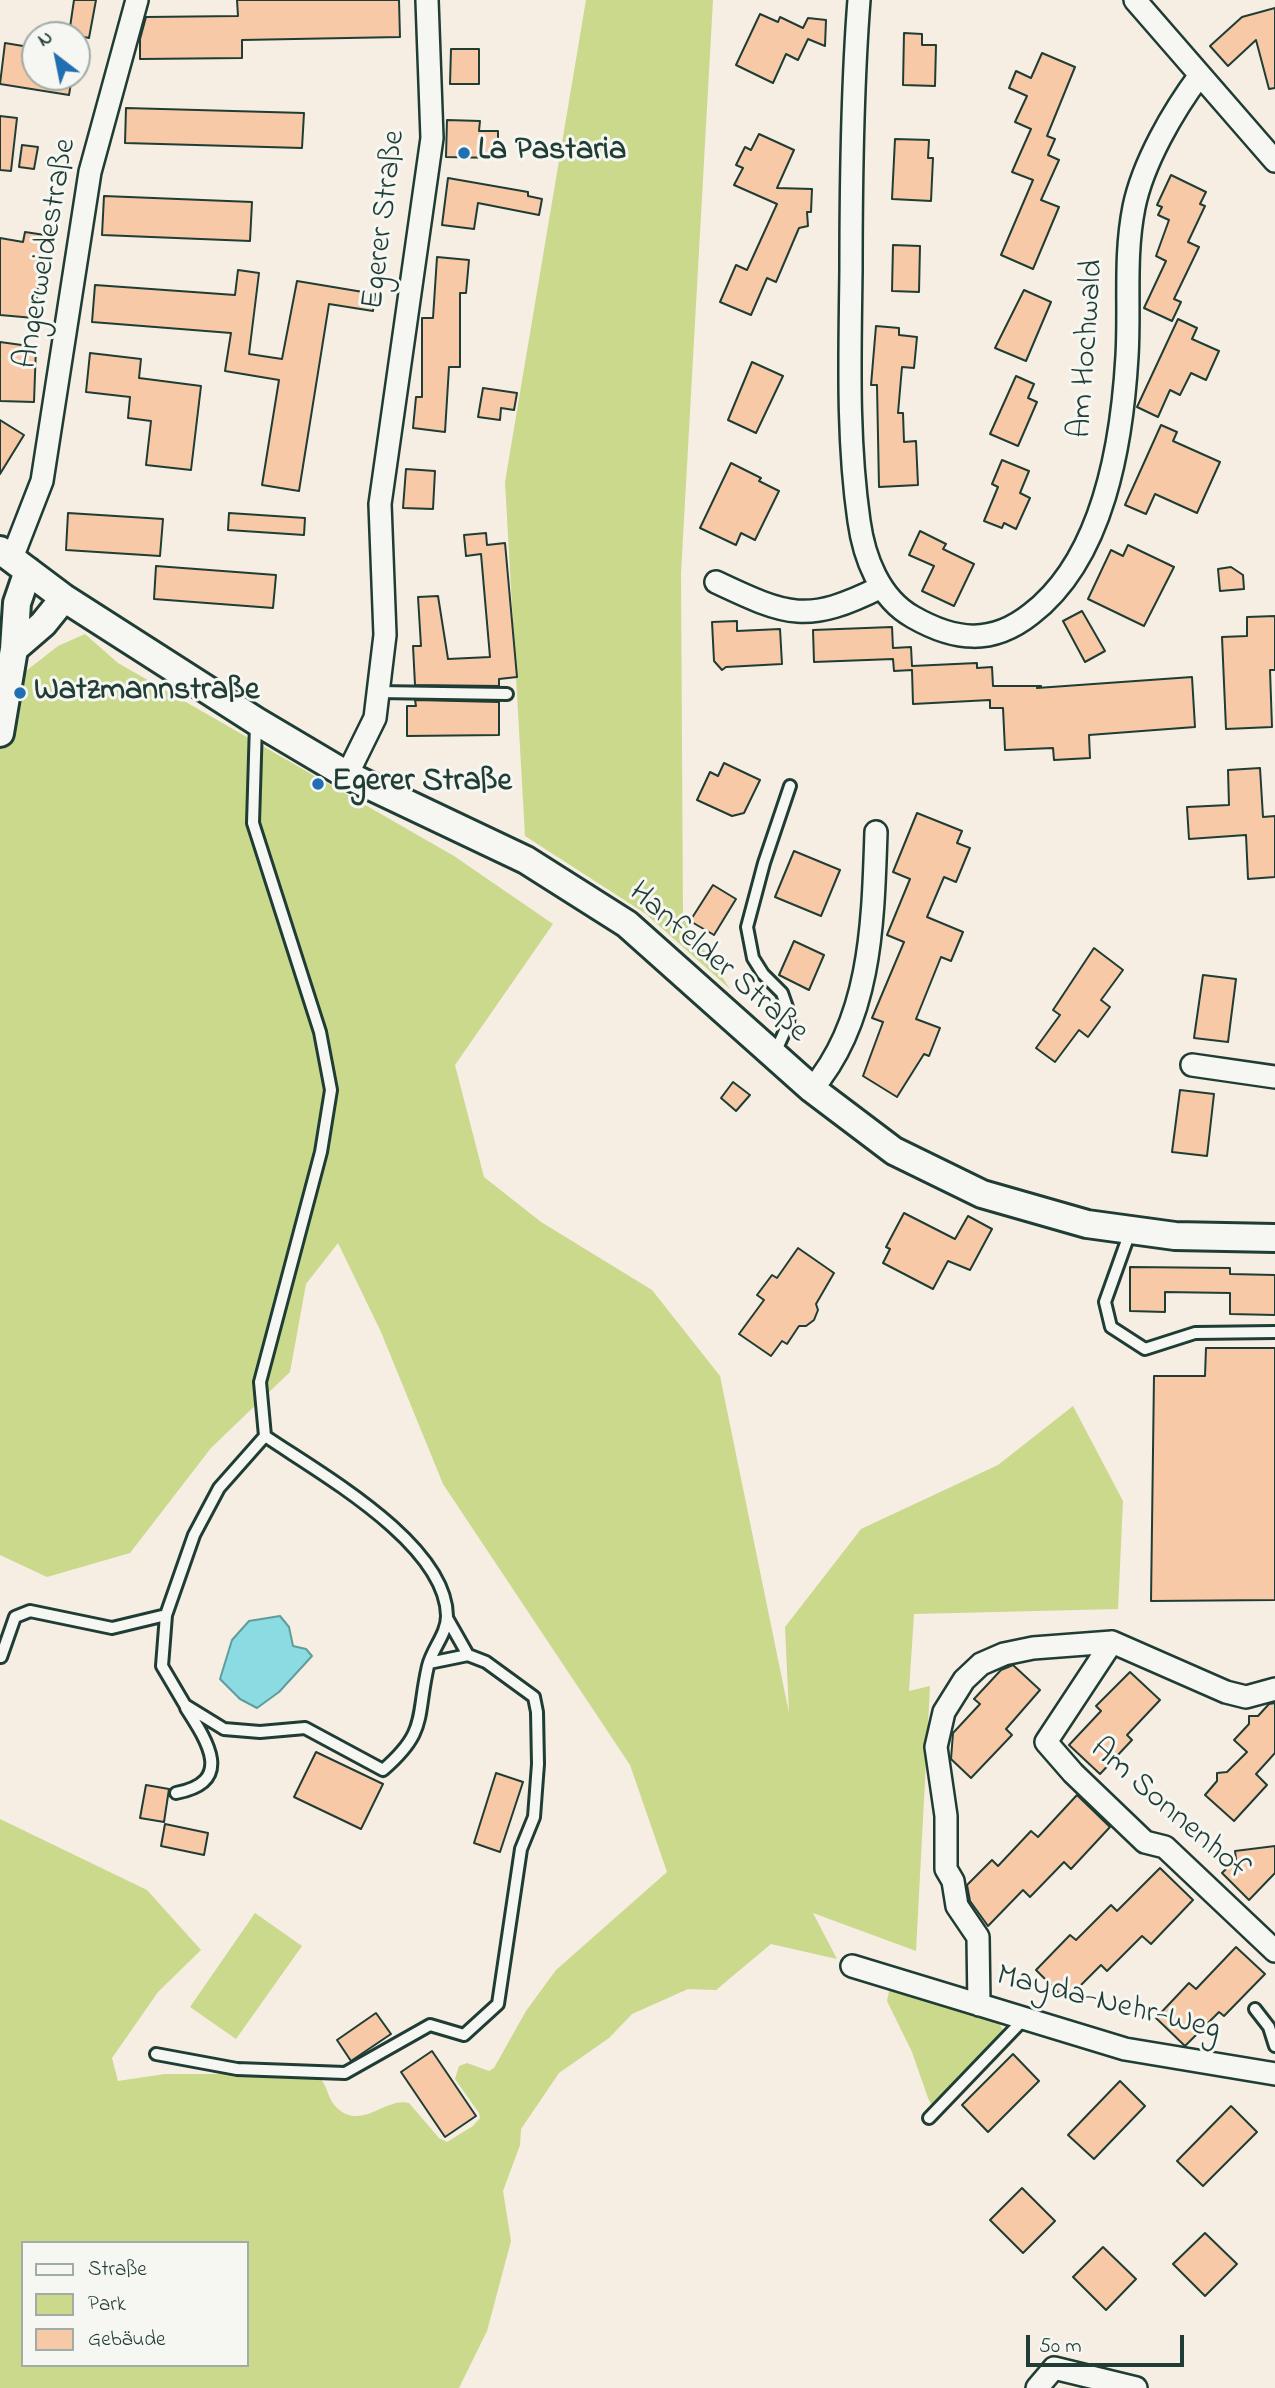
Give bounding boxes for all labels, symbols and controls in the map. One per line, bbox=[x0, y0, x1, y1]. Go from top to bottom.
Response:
north arrow bbox=[21, 21, 91, 91]
text: N bbox=[33, 25, 58, 54]
street label: Egerer Straße bbox=[356, 128, 416, 312]
place label: La Pastaria bbox=[478, 134, 626, 172]
street label: Angerweidestraße bbox=[9, 136, 87, 372]
marker: La Pastaria bbox=[456, 145, 472, 161]
street label: Am Hochwald bbox=[1064, 258, 1114, 440]
place label: Watzmannstraße bbox=[34, 674, 259, 712]
marker: Watzmannstraße bbox=[12, 685, 28, 701]
place label: Egerer Straße bbox=[332, 765, 512, 803]
marker: Egerer Straße bbox=[310, 776, 326, 792]
street label: Hanfelder Straße bbox=[619, 875, 815, 1053]
street label: Am Sonnenhof bbox=[1081, 1732, 1255, 1890]
street label: Mayda-Nehr-Weg bbox=[992, 1959, 1224, 2051]
legend bbox=[21, 2241, 248, 2367]
text: Straße bbox=[88, 2255, 147, 2285]
text: Park bbox=[88, 2290, 126, 2320]
scale bar bbox=[1030, 2322, 1188, 2366]
text: Gebäude bbox=[88, 2325, 165, 2355]
text: 50 m bbox=[1039, 2332, 1082, 2362]

